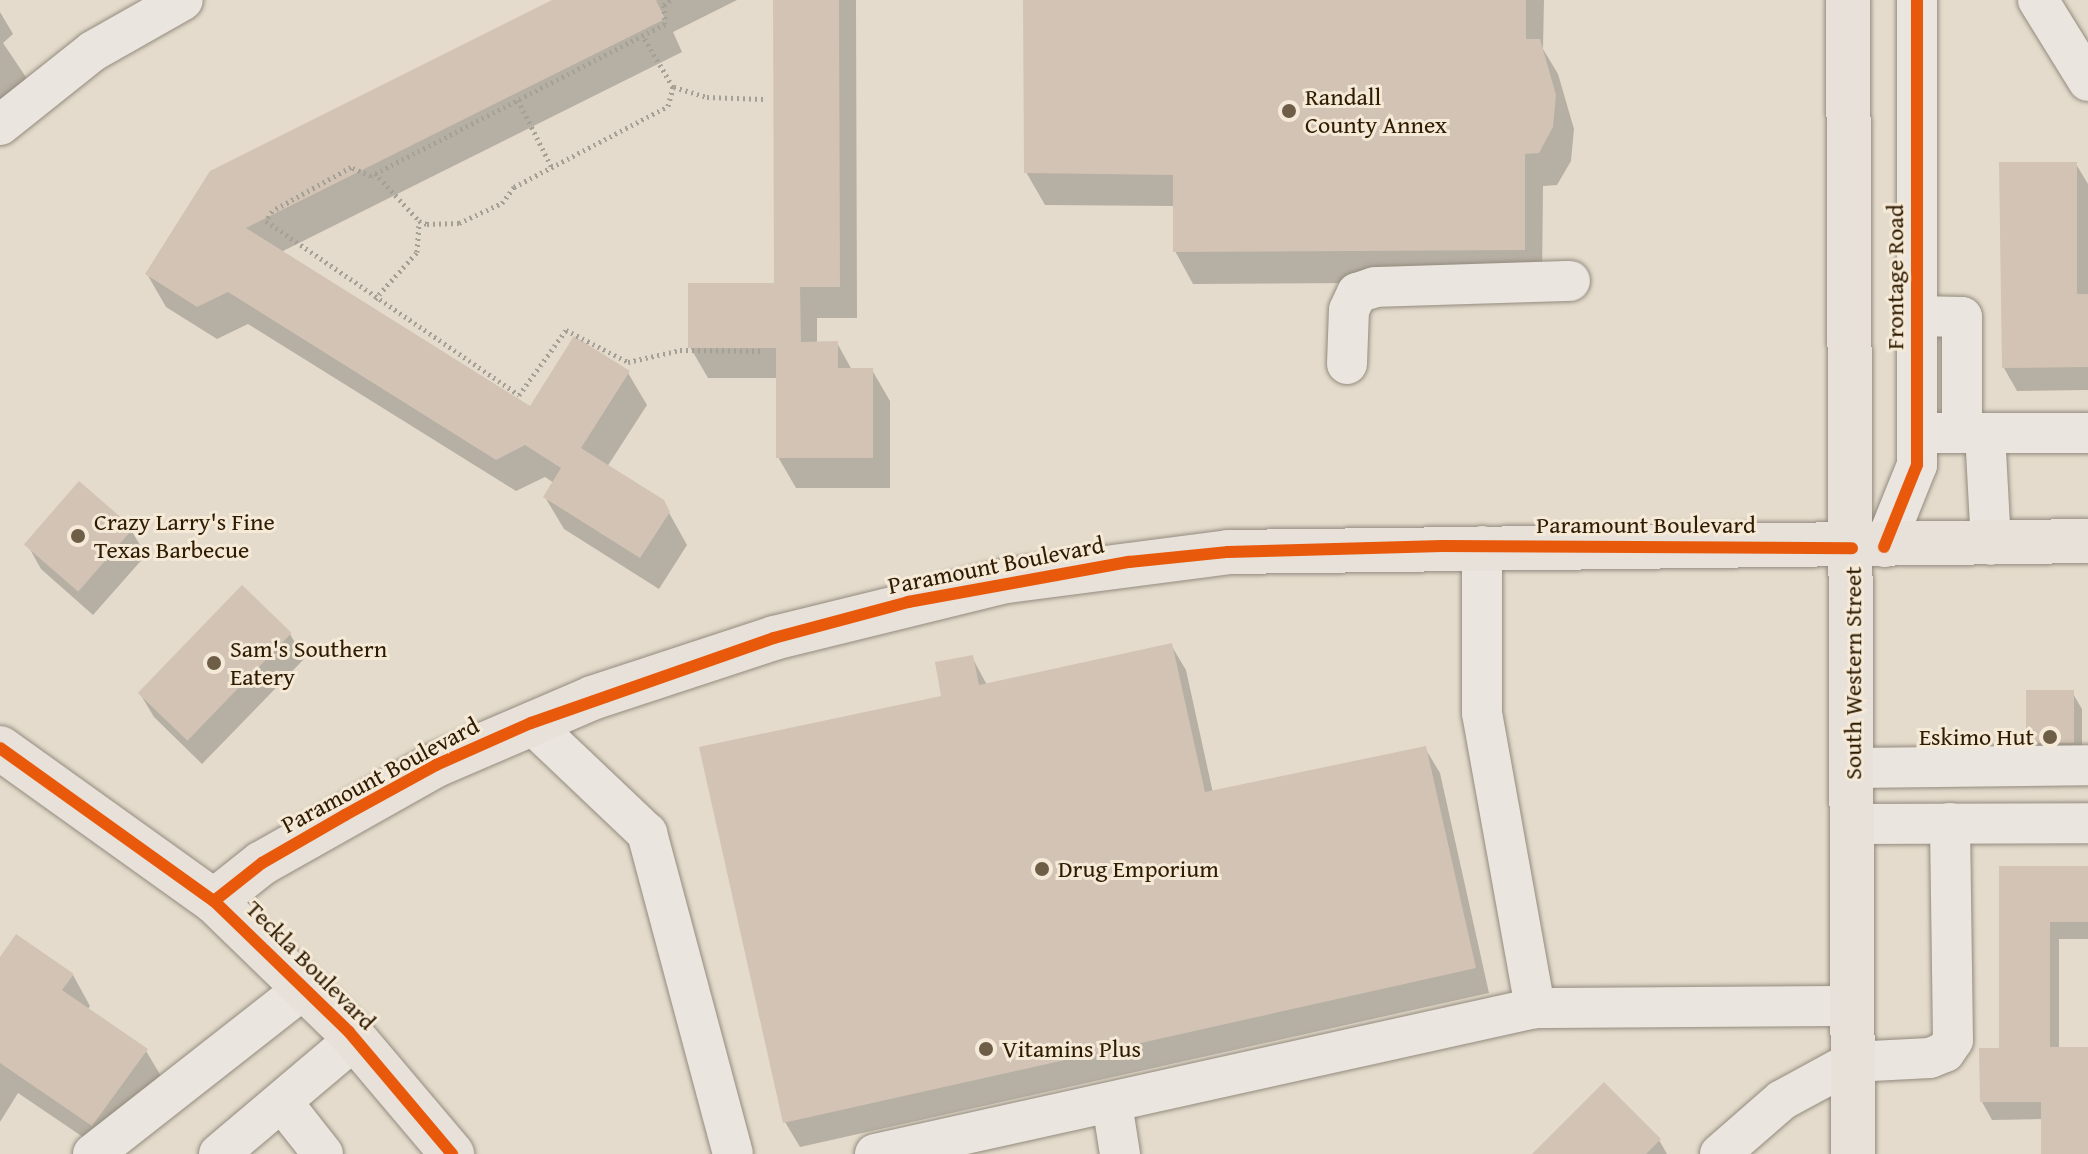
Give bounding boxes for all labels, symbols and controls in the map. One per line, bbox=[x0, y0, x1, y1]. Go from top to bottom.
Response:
place label: Randall County Annex bbox=[1305, 83, 1447, 139]
marker: Randall County Annex bbox=[1280, 102, 1298, 120]
street label: Frontage Road bbox=[1881, 204, 1909, 350]
place label: Crazy Larry's Fine Texas Barbecue bbox=[94, 508, 275, 564]
street label: Paramount Boulevard bbox=[1536, 511, 1756, 539]
marker: Crazy Larry's Fine Texas Barbecue bbox=[69, 527, 87, 545]
street label: Paramount Boulevard bbox=[886, 530, 1106, 600]
street label: South Western Street bbox=[1839, 566, 1867, 780]
place label: Sam's Southern Eatery bbox=[230, 635, 387, 691]
marker: Sam's Southern Eatery bbox=[205, 654, 223, 672]
street label: Paramount Boulevard bbox=[276, 711, 484, 839]
place label: Eskimo Hut bbox=[1919, 723, 2034, 751]
marker: Eskimo Hut bbox=[2041, 728, 2059, 746]
place label: Drug Emporium bbox=[1058, 855, 1219, 883]
marker: Drug Emporium bbox=[1033, 860, 1051, 878]
street label: Teckla Boulevard bbox=[240, 894, 382, 1036]
place label: Vitamins Plus bbox=[1002, 1035, 1141, 1063]
marker: Vitamins Plus bbox=[977, 1040, 995, 1058]

